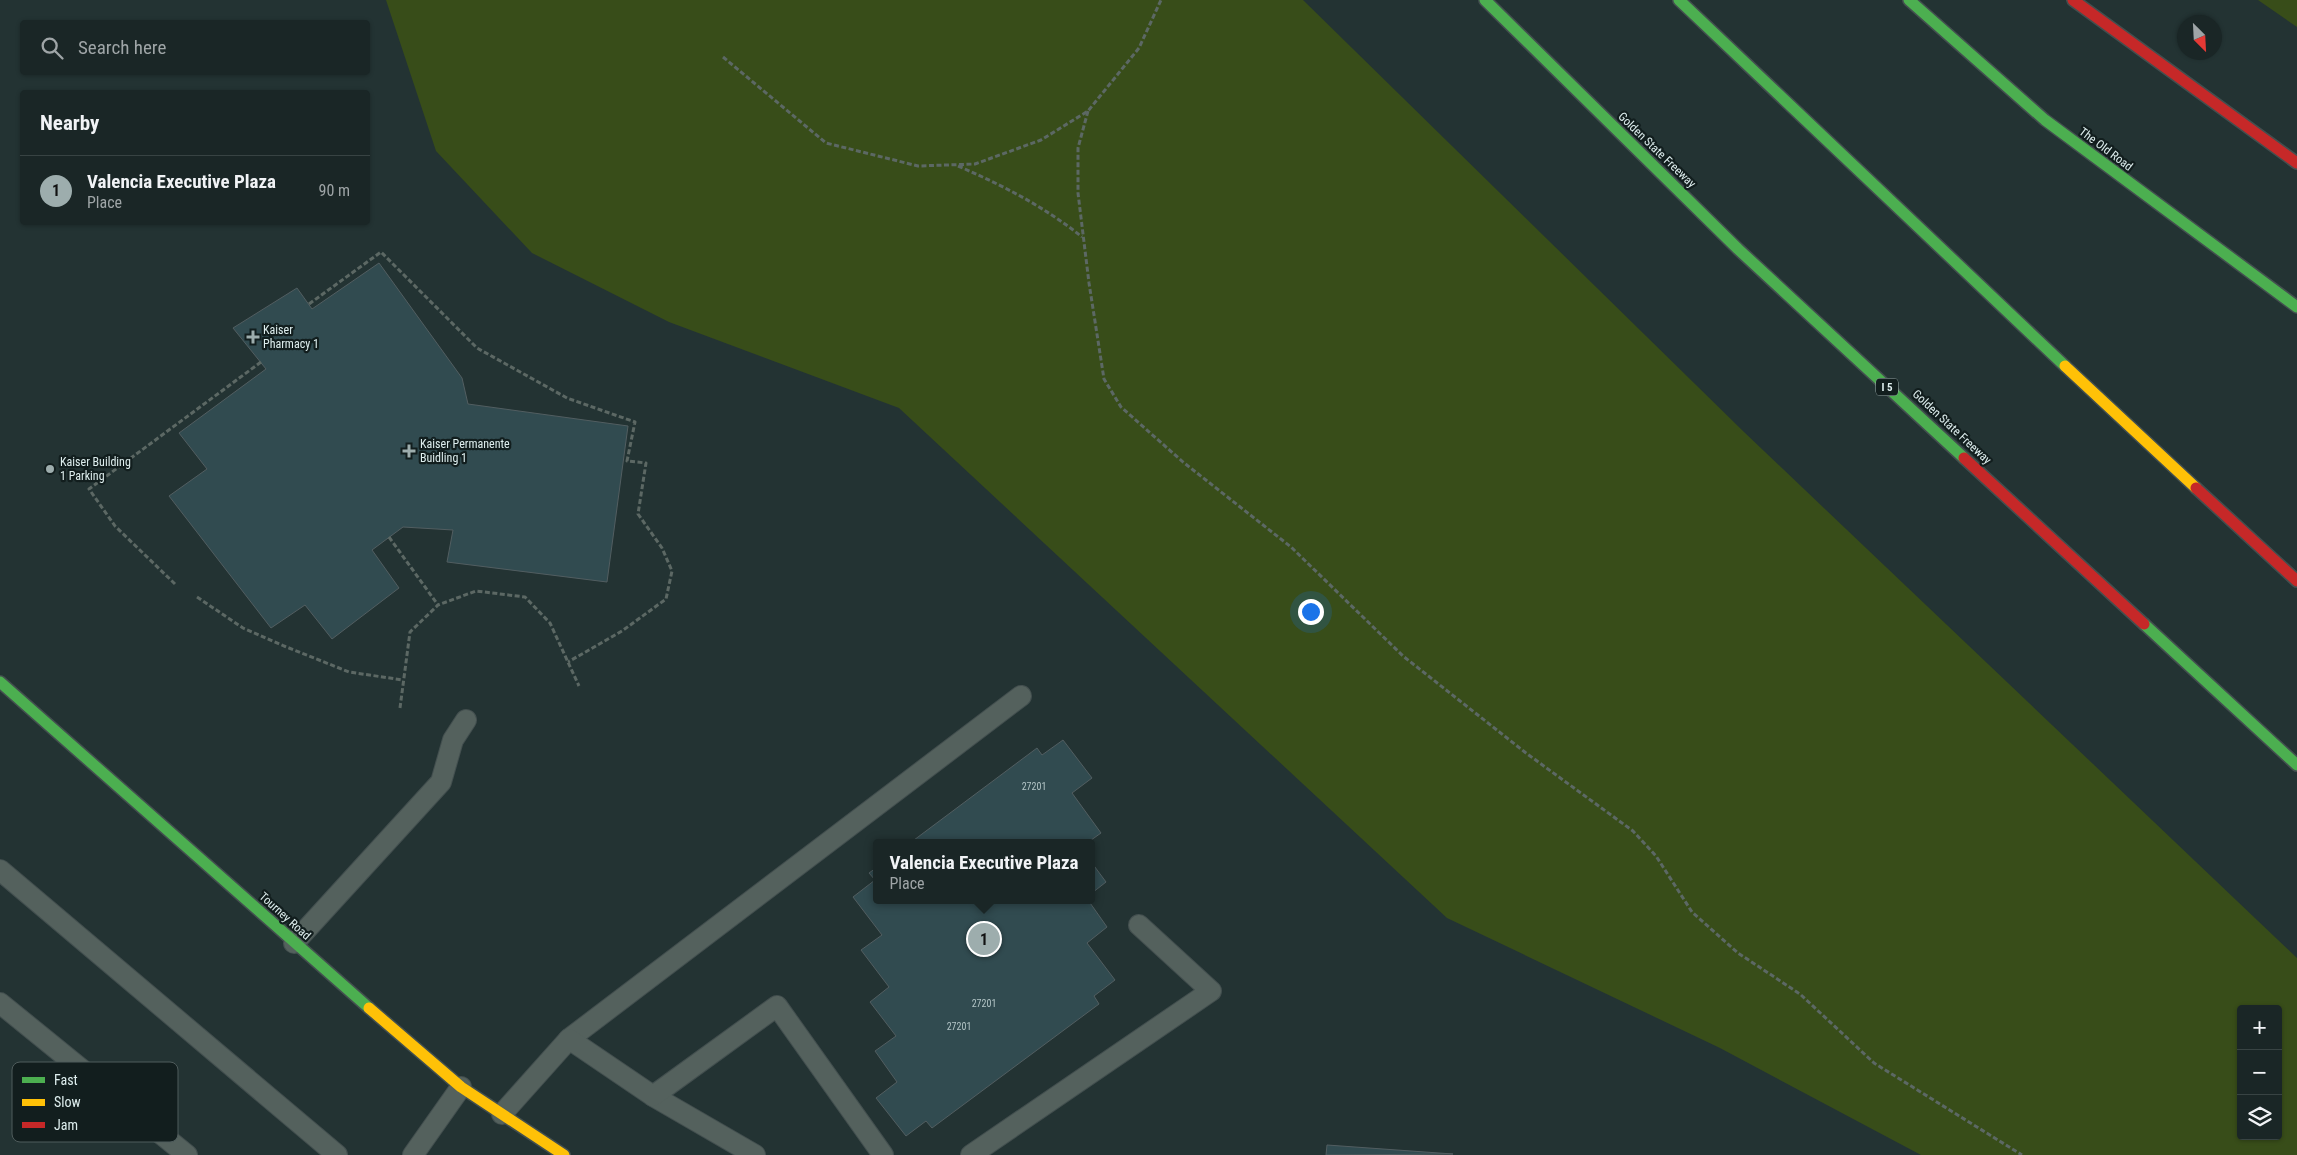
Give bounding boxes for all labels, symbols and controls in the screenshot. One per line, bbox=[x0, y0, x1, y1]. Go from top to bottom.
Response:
north arrow bbox=[2177, 15, 2222, 60]
search box bbox=[20, 20, 370, 75]
icon: search bbox=[38, 34, 66, 62]
text: Search here bbox=[78, 36, 166, 59]
street label: Golden State Freeway bbox=[1615, 109, 1699, 191]
text: Nearby bbox=[40, 111, 99, 135]
street label: The Old Road bbox=[2077, 124, 2135, 174]
text: Valencia Executive Plaza bbox=[87, 170, 276, 193]
text: 1 bbox=[52, 181, 60, 200]
text: 90 m bbox=[318, 181, 350, 200]
text: Place bbox=[87, 193, 122, 212]
place label: Kaiser Pharmacy 1 bbox=[263, 323, 319, 351]
marker: Kaiser Pharmacy 1 bbox=[247, 331, 259, 343]
road number: I 5 bbox=[1876, 378, 1898, 396]
street label: Golden State Freeway bbox=[1910, 387, 1994, 467]
place label: Kaiser Permanente Buidling 1 bbox=[420, 437, 510, 465]
marker: Kaiser Permanente Buidling 1 bbox=[402, 444, 416, 458]
place label: Kaiser Building 1 Parking bbox=[60, 455, 131, 483]
marker: Kaiser Building 1 Parking bbox=[44, 463, 56, 475]
your location bbox=[1298, 599, 1324, 625]
house number: 27201 bbox=[1022, 781, 1046, 792]
popup bbox=[873, 839, 1095, 904]
text: Valencia Executive Plaza bbox=[889, 851, 1079, 874]
text: Place bbox=[889, 874, 925, 893]
street label: Tourney Road bbox=[256, 889, 314, 943]
pin: 1 bbox=[968, 920, 1000, 958]
house number: 27201 bbox=[972, 998, 996, 1009]
map controls bbox=[2237, 1005, 2282, 1140]
button: + bbox=[2237, 1005, 2282, 1050]
house number: 27201 bbox=[947, 1021, 971, 1032]
button: − bbox=[2237, 1050, 2282, 1095]
legend bbox=[12, 1062, 178, 1142]
text: Fast bbox=[54, 1072, 78, 1088]
text: Slow bbox=[54, 1094, 81, 1110]
button: layers bbox=[2237, 1095, 2282, 1140]
text: Jam bbox=[54, 1117, 78, 1133]

